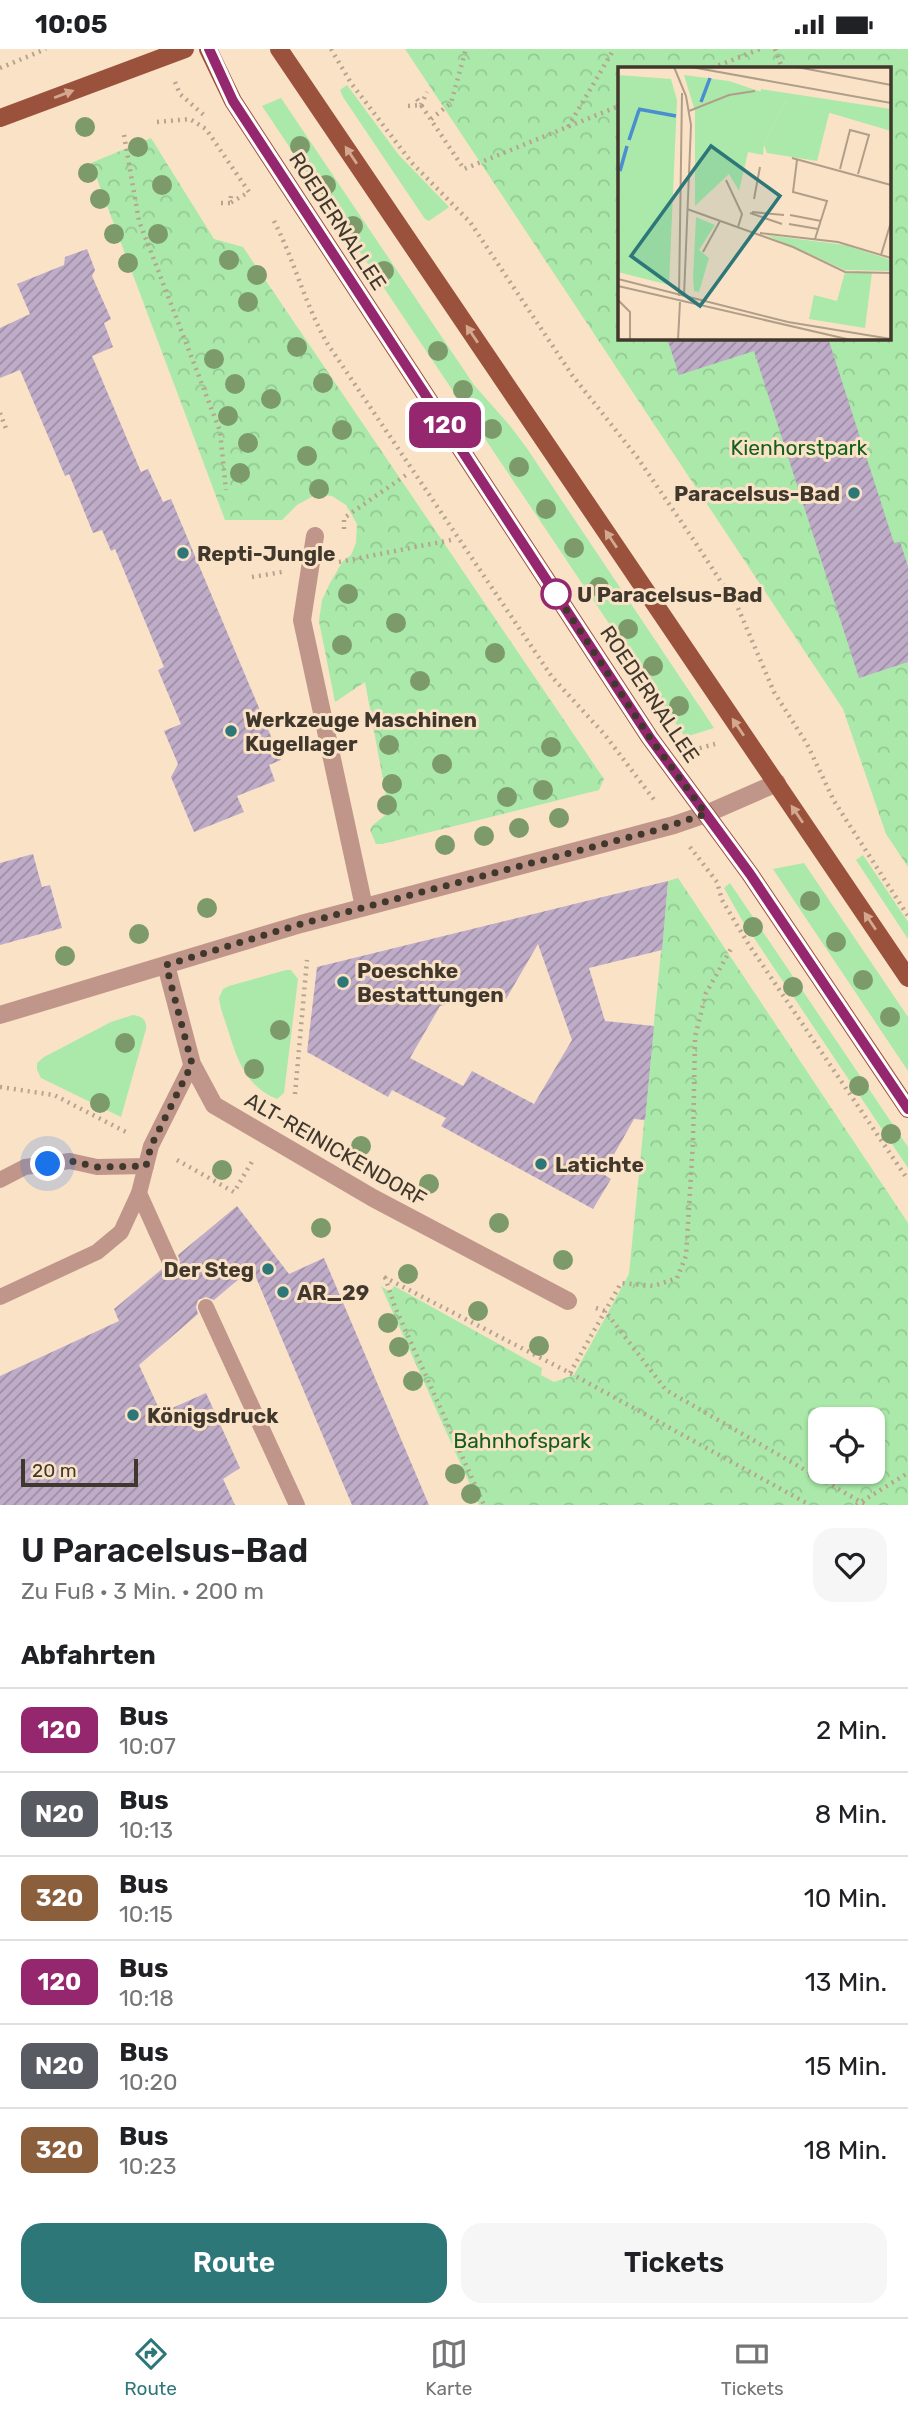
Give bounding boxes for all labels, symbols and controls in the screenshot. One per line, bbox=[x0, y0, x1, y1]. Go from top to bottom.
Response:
text: 10:05 bbox=[35, 9, 108, 40]
inset map bbox=[618, 67, 890, 339]
one-way arrow bbox=[53, 89, 74, 100]
one-way arrow bbox=[345, 145, 358, 165]
street label: ROEDERNALLEE bbox=[284, 147, 392, 295]
one-way arrow bbox=[466, 324, 479, 343]
line badge: 120 bbox=[405, 402, 485, 448]
text: 120 bbox=[423, 411, 467, 439]
park label: Kienhorstpark bbox=[731, 435, 868, 460]
place label: Paracelsus-Bad bbox=[674, 481, 840, 506]
marker: Paracelsus-Bad bbox=[846, 485, 862, 501]
one-way arrow bbox=[604, 530, 618, 548]
place label: Repti-Jungle bbox=[197, 541, 336, 566]
marker: Repti-Jungle bbox=[175, 545, 191, 561]
marker: U Paracelsus-Bad bbox=[541, 579, 571, 609]
place label: U Paracelsus-Bad bbox=[577, 582, 763, 607]
street label: ROEDERNALLEE bbox=[595, 621, 705, 767]
place label: Werkzeuge Maschinen Kugellager bbox=[245, 707, 477, 756]
one-way arrow bbox=[731, 718, 745, 736]
marker: Werkzeuge Maschinen Kugellager bbox=[223, 723, 239, 739]
one-way arrow bbox=[791, 804, 804, 824]
one-way arrow bbox=[863, 912, 877, 930]
place label: Poeschke Bestattungen bbox=[357, 958, 504, 1007]
marker: Poeschke Bestattungen bbox=[335, 974, 351, 990]
street label: ALT-REINICKENDORF bbox=[241, 1087, 431, 1211]
your location bbox=[30, 1146, 65, 1181]
place label: Latichte bbox=[555, 1152, 644, 1177]
marker: Latichte bbox=[533, 1156, 549, 1172]
place label: Der Steg bbox=[163, 1257, 254, 1282]
marker: Der Steg bbox=[260, 1261, 276, 1277]
place label: AR_29 bbox=[297, 1280, 369, 1305]
marker: AR_29 bbox=[275, 1284, 291, 1300]
place label: Königsdruck bbox=[147, 1403, 279, 1428]
marker: Königsdruck bbox=[125, 1407, 141, 1423]
map controls bbox=[808, 1407, 885, 1484]
button: locate bbox=[808, 1407, 885, 1484]
park label: Bahnhofspark bbox=[453, 1428, 591, 1453]
scale bar bbox=[21, 1456, 138, 1488]
text: 20 m bbox=[32, 1459, 77, 1482]
button: heart bbox=[813, 1528, 887, 1602]
text: U Paracelsus-Bad bbox=[21, 1531, 308, 1570]
text: Zu Fuß · 3 Min. · 200 m bbox=[21, 1577, 264, 1605]
text: Abfahrten bbox=[21, 1640, 156, 1671]
text: Bus bbox=[119, 1701, 168, 1732]
text: 2 Min. bbox=[816, 1715, 887, 1746]
text: 120 bbox=[38, 1716, 81, 1744]
text: 10:07 bbox=[119, 1732, 176, 1760]
text: Bus bbox=[119, 1785, 169, 1816]
text: 8 Min. bbox=[815, 1799, 887, 1830]
text: N20 bbox=[35, 1800, 84, 1828]
text: 10:13 bbox=[119, 1816, 173, 1844]
text: Bus bbox=[119, 1869, 168, 1900]
text: 10 Min. bbox=[804, 1883, 887, 1914]
text: 320 bbox=[36, 1884, 83, 1912]
text: 10:15 bbox=[119, 1900, 173, 1928]
text: Bus bbox=[119, 1953, 168, 1984]
text: 13 Min. bbox=[805, 1967, 887, 1998]
text: 120 bbox=[38, 1968, 81, 1996]
text: 10:18 bbox=[119, 1984, 174, 2012]
text: Bus bbox=[119, 2037, 169, 2068]
text: 15 Min. bbox=[805, 2051, 887, 2082]
text: N20 bbox=[35, 2052, 84, 2080]
text: 10:20 bbox=[119, 2068, 178, 2096]
text: Bus bbox=[119, 2121, 168, 2152]
text: 18 Min. bbox=[804, 2135, 887, 2166]
text: 320 bbox=[36, 2136, 83, 2164]
text: 10:23 bbox=[119, 2152, 177, 2180]
button: Route bbox=[21, 2223, 447, 2303]
button: Tickets bbox=[461, 2223, 887, 2303]
tab: Route bbox=[124, 2335, 177, 2400]
tab: Karte bbox=[425, 2335, 472, 2400]
tab: Tickets bbox=[721, 2335, 784, 2400]

